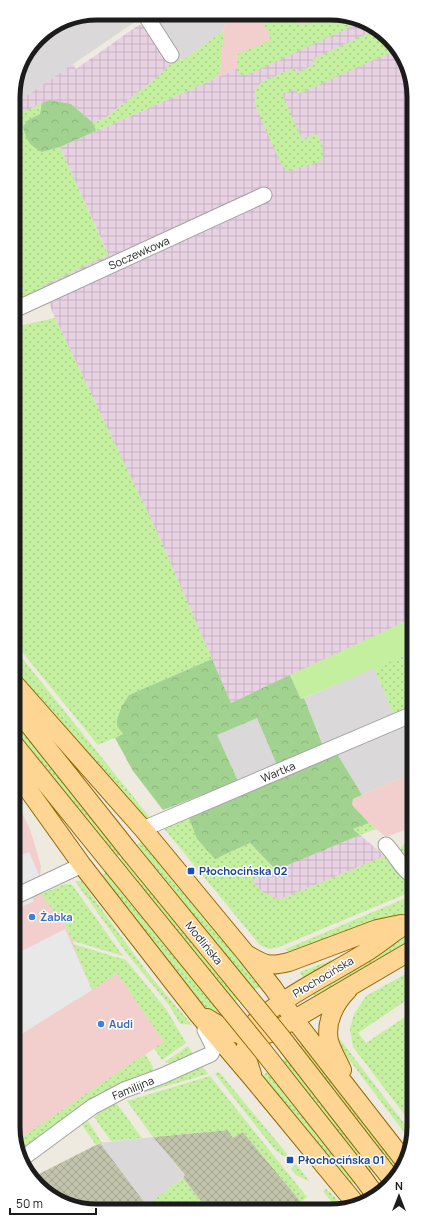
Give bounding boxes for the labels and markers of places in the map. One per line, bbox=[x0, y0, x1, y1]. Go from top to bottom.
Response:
place label: Płochocińska 02 bbox=[199, 863, 287, 878]
marker: Płochocińska 02 bbox=[186, 866, 196, 876]
place label: Żabka bbox=[40, 909, 73, 924]
marker: Żabka bbox=[27, 912, 37, 922]
place label: Audi bbox=[109, 1016, 133, 1031]
marker: Audi bbox=[96, 1019, 106, 1029]
place label: Płochocińska 01 bbox=[298, 1152, 385, 1167]
marker: Płochocińska 01 bbox=[285, 1155, 295, 1165]

